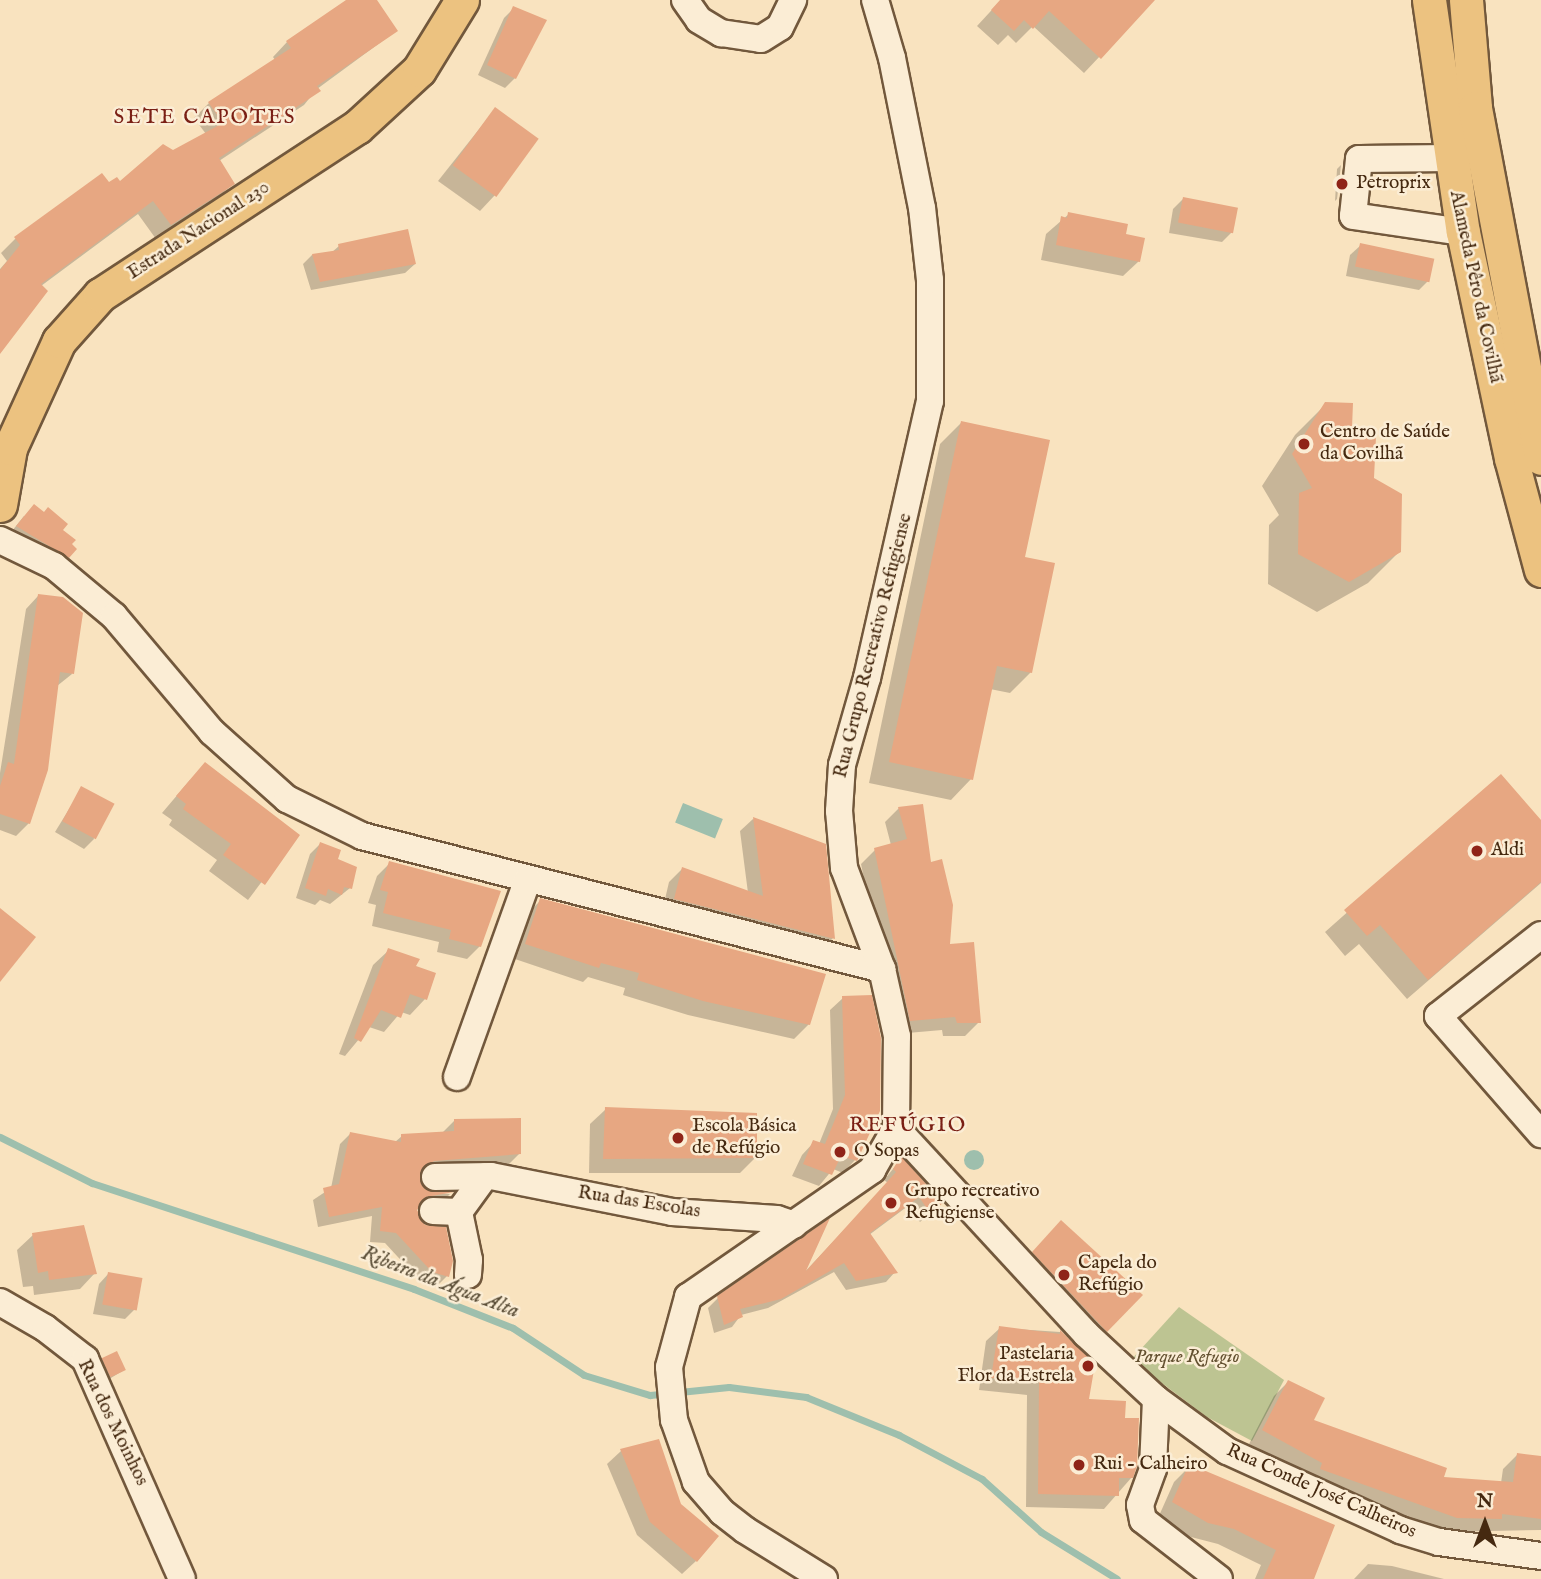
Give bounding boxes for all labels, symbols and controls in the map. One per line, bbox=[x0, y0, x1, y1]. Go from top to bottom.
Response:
district label: SETE CAPOTES bbox=[115, 105, 295, 131]
place label: Petroprix bbox=[1356, 173, 1431, 195]
marker: Petroprix bbox=[1334, 176, 1350, 192]
street label: Estrada Nacional 230 bbox=[124, 177, 274, 285]
street label: Alameda Pêro da Covilhã bbox=[1443, 189, 1507, 385]
place label: Centro de Saúde da Covilhã bbox=[1320, 422, 1450, 466]
marker: Centro de Saúde da Covilhã bbox=[1294, 434, 1314, 454]
street label: Rua Grupo Recreativo Refugiense bbox=[830, 511, 918, 781]
place label: Aldi bbox=[1491, 840, 1524, 862]
marker: Aldi bbox=[1469, 843, 1485, 859]
district label: REFÚGIO bbox=[850, 1113, 966, 1139]
place label: Escola Básica de Refúgio bbox=[692, 1116, 797, 1160]
marker: Escola Básica de Refúgio bbox=[670, 1130, 686, 1146]
place label: O Sopas bbox=[854, 1141, 919, 1163]
marker: O Sopas bbox=[832, 1144, 848, 1160]
place label: Grupo recreativo Refugiense bbox=[905, 1181, 1039, 1225]
street label: Rua das Escolas bbox=[576, 1182, 702, 1224]
marker: Grupo recreativo Refugiense bbox=[883, 1195, 899, 1211]
water label: Ribeira da Água Alta bbox=[358, 1241, 522, 1325]
place label: Capela do Refúgio bbox=[1078, 1253, 1157, 1297]
marker: Capela do Refúgio bbox=[1056, 1267, 1072, 1283]
place label: Pastelaria Flor da Estrela bbox=[958, 1344, 1074, 1388]
park label: Parque Refugio bbox=[1135, 1347, 1239, 1369]
street label: Rua dos Moinhos bbox=[72, 1356, 152, 1490]
marker: Pastelaria Flor da Estrela bbox=[1080, 1358, 1096, 1374]
street label: Rua Conde José Calheiros bbox=[1223, 1440, 1419, 1544]
place label: Rui - Calheiro bbox=[1093, 1454, 1207, 1476]
marker: Rui - Calheiro bbox=[1071, 1457, 1087, 1473]
north arrow bbox=[1450, 1488, 1520, 1558]
text: N bbox=[1477, 1490, 1493, 1514]

